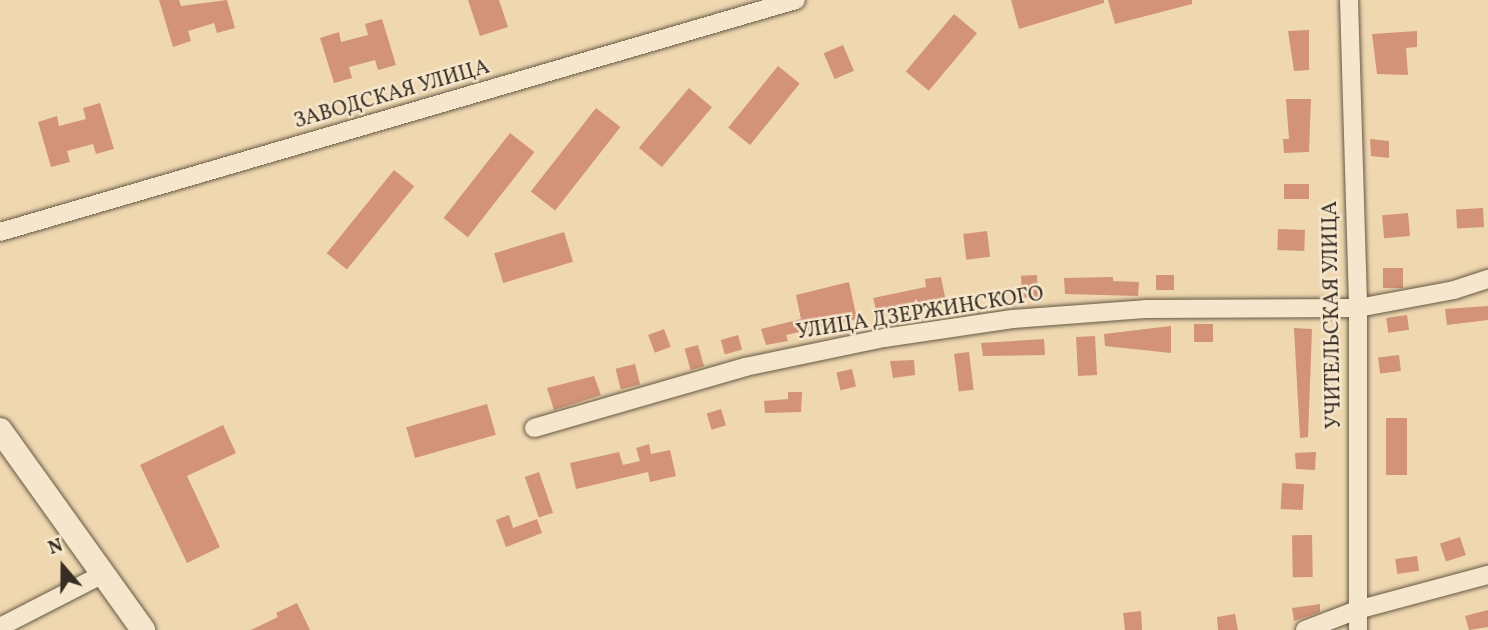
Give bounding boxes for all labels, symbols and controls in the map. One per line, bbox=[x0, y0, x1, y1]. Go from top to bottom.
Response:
street label: ЗАВОДСКАЯ УЛИЦА bbox=[291, 55, 493, 135]
street label: УЧИТЕЛЬСКАЯ УЛИЦА bbox=[1318, 201, 1348, 429]
street label: УЛИЦА ДЗЕРЖИНСКОГО bbox=[795, 282, 1045, 346]
north arrow bbox=[28, 532, 98, 602]
text: N bbox=[45, 533, 67, 562]

